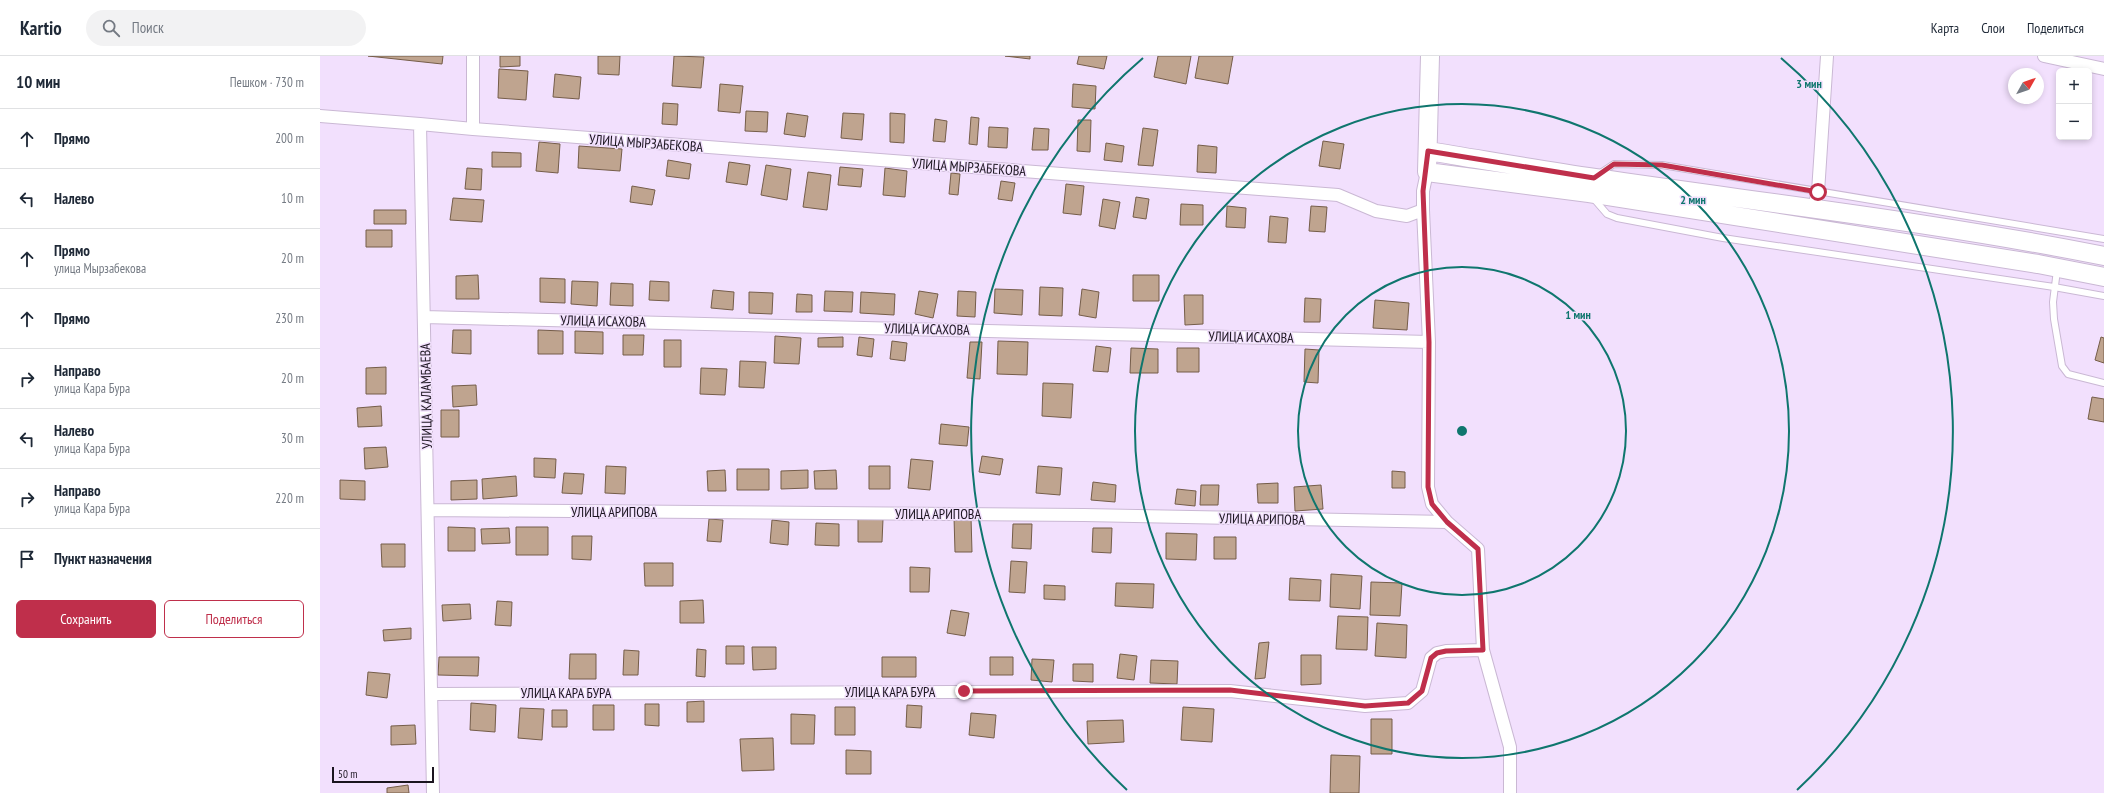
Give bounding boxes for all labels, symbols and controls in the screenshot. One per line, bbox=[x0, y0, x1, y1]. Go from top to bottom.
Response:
search box bbox=[86, 10, 366, 46]
text: Kartio bbox=[20, 16, 62, 40]
icon: search bbox=[100, 17, 122, 39]
text: Поиск bbox=[132, 18, 164, 37]
text: Карта bbox=[1931, 19, 1959, 37]
text: Слои bbox=[1981, 19, 2005, 37]
text: Поделиться bbox=[2027, 19, 2084, 37]
north arrow bbox=[2008, 68, 2044, 104]
map controls bbox=[2056, 68, 2092, 140]
button: + bbox=[2056, 68, 2092, 104]
text: 10 мин bbox=[16, 71, 60, 93]
text: Пешком · 730 m bbox=[230, 74, 304, 91]
text: 3 мин bbox=[1796, 76, 1822, 91]
button: − bbox=[2056, 104, 2092, 140]
icon: ahead bbox=[16, 128, 38, 150]
text: Прямо bbox=[54, 129, 90, 148]
text: 200 m bbox=[275, 130, 304, 147]
street label: УЛИЦА МЫРЗАБЕКОВА bbox=[588, 130, 704, 156]
street label: УЛИЦА МЫРЗАБЕКОВА bbox=[911, 154, 1027, 180]
route start bbox=[1809, 183, 1827, 201]
icon: left bbox=[16, 188, 38, 210]
text: Налево bbox=[54, 189, 94, 208]
text: 10 m bbox=[281, 190, 304, 207]
text: 2 мин bbox=[1680, 192, 1706, 207]
text: Прямо bbox=[54, 241, 90, 260]
icon: ahead bbox=[16, 248, 38, 270]
text: 20 m bbox=[281, 250, 304, 267]
text: улица Мырзабекова bbox=[54, 260, 146, 277]
text: 1 мин bbox=[1565, 307, 1591, 322]
icon: ahead bbox=[16, 308, 38, 330]
text: Прямо bbox=[54, 309, 90, 328]
text: 230 m bbox=[275, 310, 304, 327]
street label: УЛИЦА ИСАХОВА bbox=[560, 311, 646, 331]
street label: УЛИЦА ИСАХОВА bbox=[884, 319, 970, 339]
street label: УЛИЦА ИСАХОВА bbox=[1208, 327, 1294, 347]
street label: УЛИЦА КАЛАМБАЕВА bbox=[416, 343, 436, 449]
text: Направо bbox=[54, 361, 101, 380]
icon: right bbox=[16, 368, 38, 390]
text: 20 m bbox=[281, 370, 304, 387]
text: улица Кара Бура bbox=[54, 380, 130, 397]
text: Налево bbox=[54, 421, 94, 440]
centre of rings bbox=[1455, 424, 1469, 438]
icon: left bbox=[16, 428, 38, 450]
text: 30 m bbox=[281, 430, 304, 447]
text: улица Кара Бура bbox=[54, 440, 130, 457]
text: Направо bbox=[54, 481, 101, 500]
icon: right bbox=[16, 488, 38, 510]
text: 220 m bbox=[275, 490, 304, 507]
text: улица Кара Бура bbox=[54, 500, 130, 517]
street label: УЛИЦА АРИПОВА bbox=[571, 503, 657, 521]
street label: УЛИЦА АРИПОВА bbox=[895, 505, 981, 523]
street label: УЛИЦА АРИПОВА bbox=[1219, 509, 1306, 529]
icon: arrive bbox=[16, 548, 38, 570]
text: Пункт назначения bbox=[54, 549, 152, 568]
button: Сохранить bbox=[16, 600, 156, 638]
button: Поделиться bbox=[164, 600, 304, 638]
route end bbox=[955, 682, 973, 700]
street label: УЛИЦА КАРА БУРА bbox=[845, 683, 936, 701]
street label: УЛИЦА КАРА БУРА bbox=[521, 684, 612, 702]
scale bar bbox=[332, 765, 434, 784]
text: 50 m bbox=[338, 767, 357, 781]

